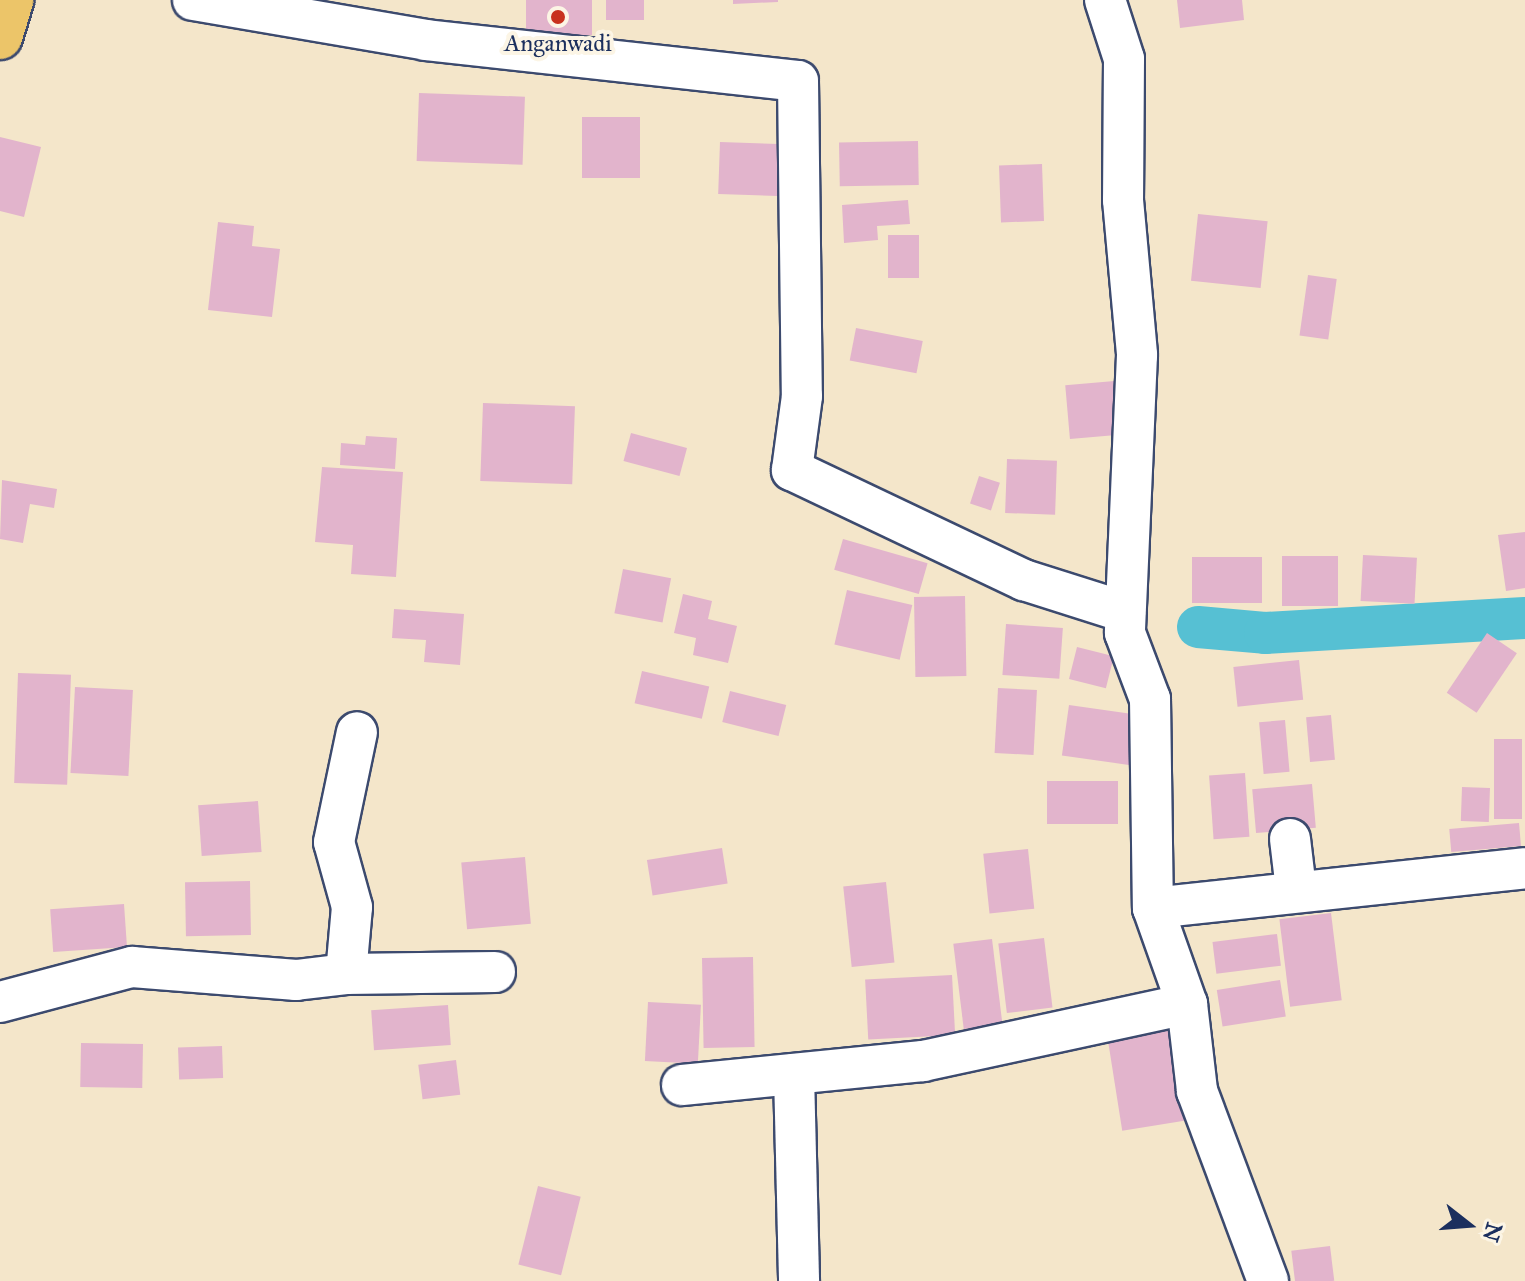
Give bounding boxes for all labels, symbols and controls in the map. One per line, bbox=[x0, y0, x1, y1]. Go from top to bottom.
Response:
marker: Anganwadi bbox=[549, 8, 567, 26]
place label: Anganwadi bbox=[504, 30, 612, 58]
north arrow bbox=[1429, 1185, 1509, 1265]
text: N bbox=[1477, 1219, 1508, 1245]

